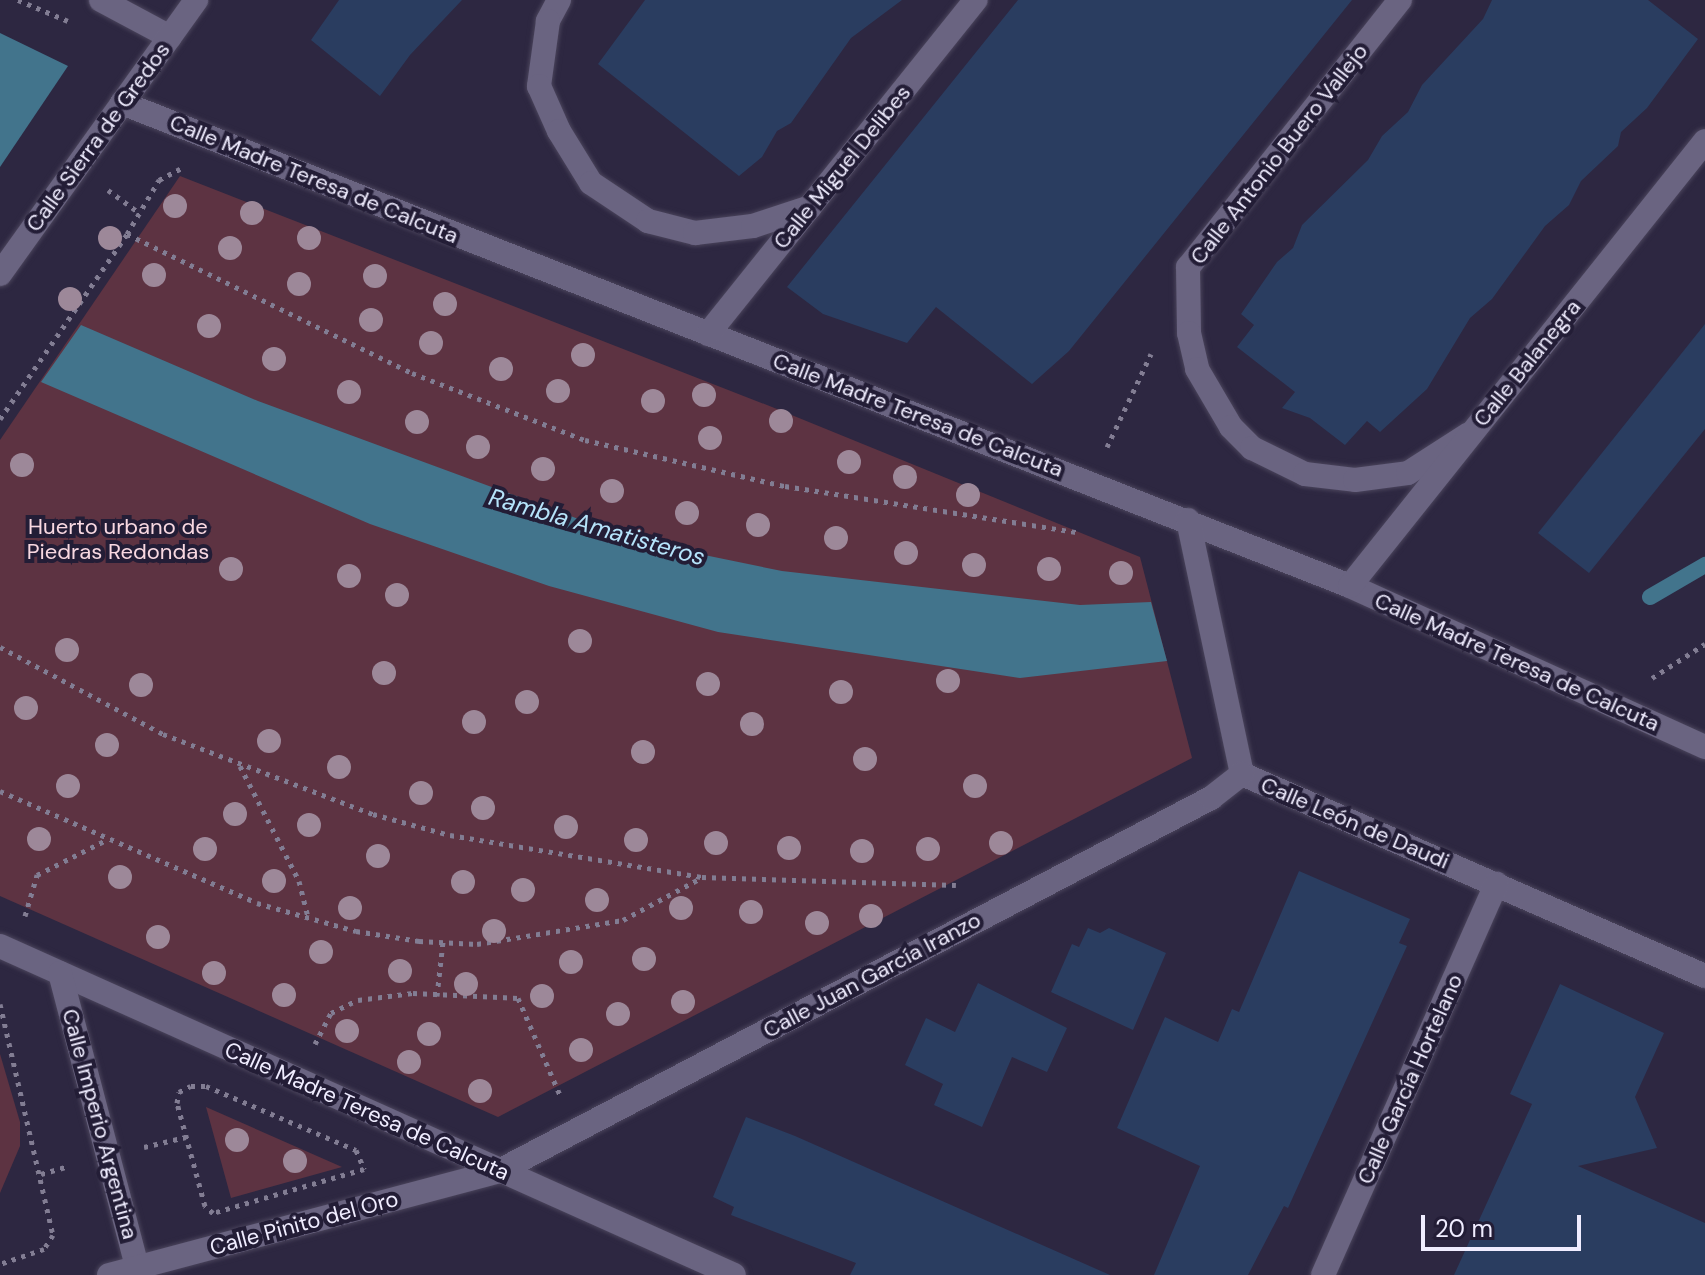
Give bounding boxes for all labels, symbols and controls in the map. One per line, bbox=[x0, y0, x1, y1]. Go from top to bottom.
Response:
street label: Calle Sierra de Gredos bbox=[20, 37, 176, 237]
street label: Calle Antonio Buero Vallejo bbox=[1185, 39, 1373, 269]
street label: Calle Miguel Delibes bbox=[768, 80, 916, 254]
street label: Calle Madre Teresa de Calcuta bbox=[166, 109, 462, 249]
street label: Calle Balanegra bbox=[1468, 294, 1586, 432]
street label: Calle Madre Teresa de Calcuta bbox=[769, 347, 1067, 483]
water label: Rambla Amatisteros bbox=[486, 482, 708, 572]
park label: Huerto urbano de Piedras Redondas bbox=[27, 513, 209, 564]
street label: Calle Madre Teresa de Calcuta bbox=[1371, 587, 1663, 737]
street label: Calle León de Daudi bbox=[1257, 771, 1453, 875]
street label: Calle Juan García Iranzo bbox=[759, 906, 985, 1044]
street label: Calle García Hortelano bbox=[1352, 970, 1468, 1188]
street label: Calle Imperio Argentina bbox=[57, 1006, 143, 1242]
street label: Calle Madre Teresa de Calcuta bbox=[221, 1036, 513, 1186]
street label: Calle Pinito del Oro bbox=[207, 1185, 401, 1261]
scale bar bbox=[1425, 1199, 1585, 1249]
text: 20 m bbox=[1435, 1213, 1493, 1244]

